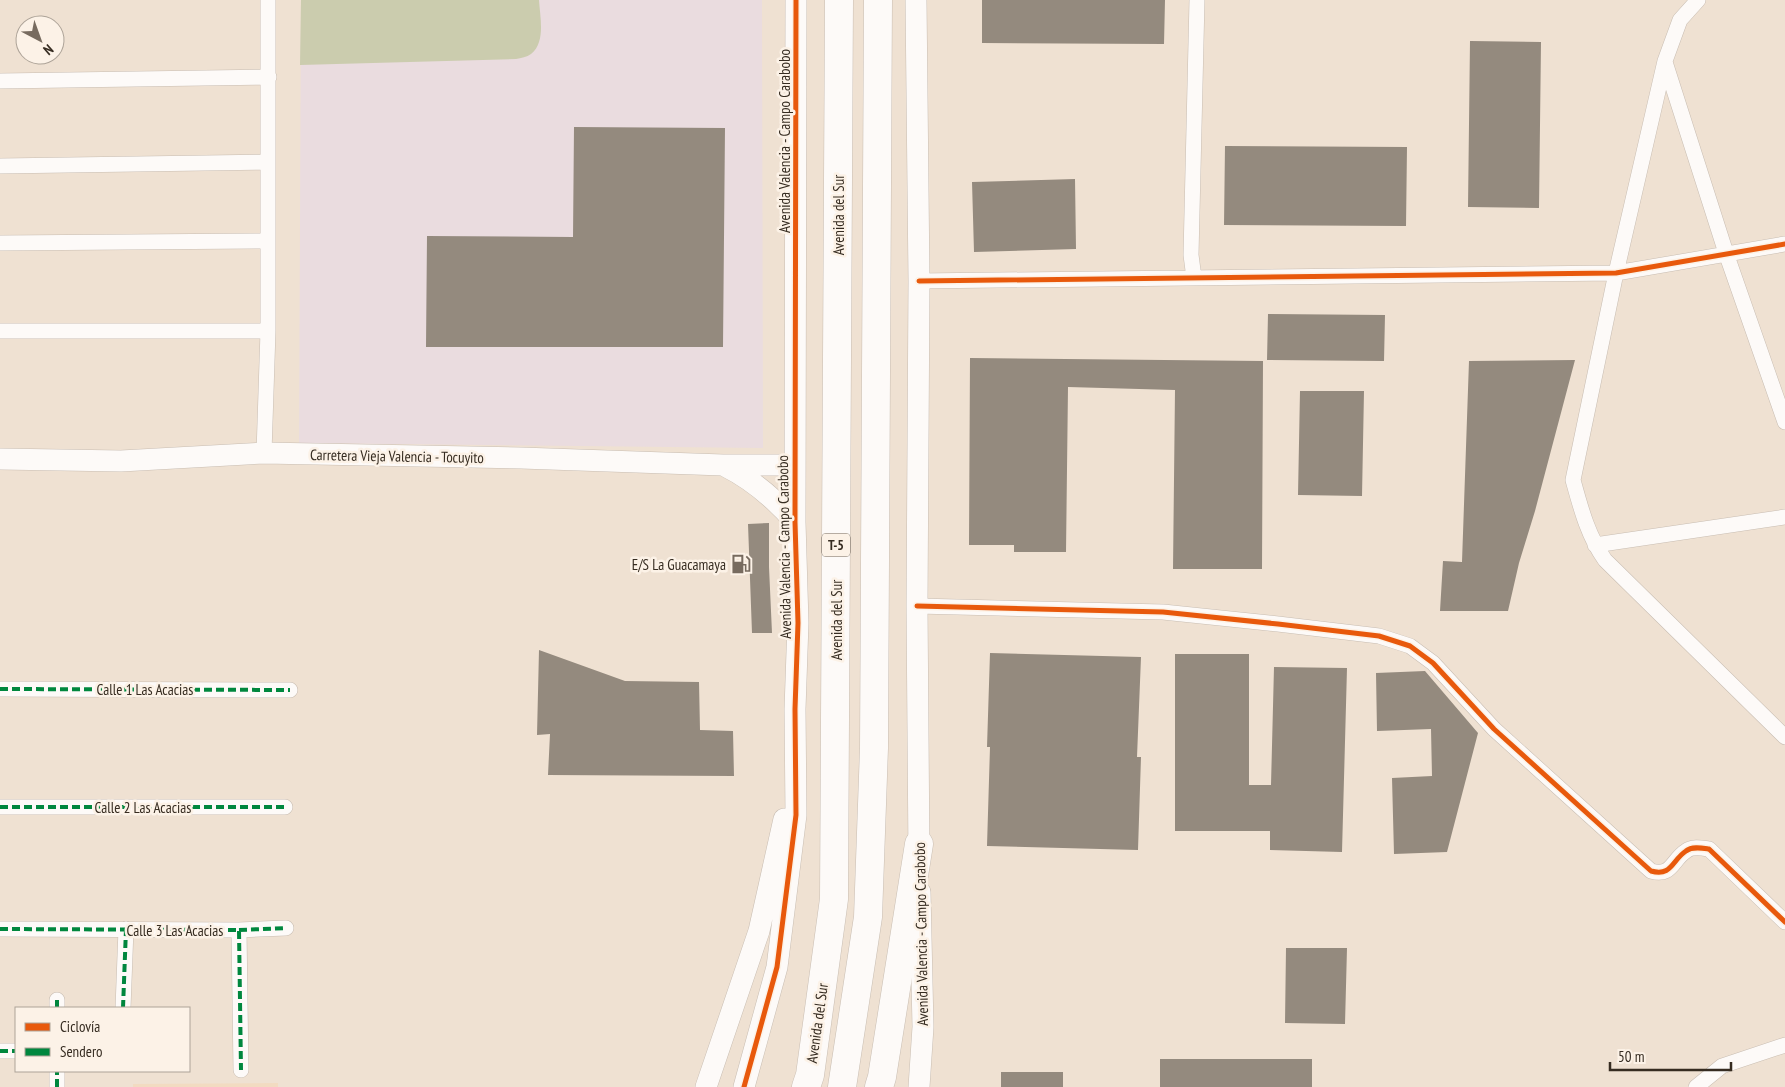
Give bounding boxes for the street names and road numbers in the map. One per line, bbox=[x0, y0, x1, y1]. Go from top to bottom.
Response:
street label: Avenida Valencia - Campo Carabobo bbox=[775, 49, 794, 233]
street label: Avenida del Sur bbox=[829, 174, 848, 255]
street label: Carretera Vieja Valencia - Tocuyito bbox=[310, 445, 484, 467]
street label: Avenida Valencia - Campo Carabobo bbox=[773, 455, 795, 639]
road number: T-5 bbox=[822, 534, 850, 556]
street label: Avenida del Sur bbox=[827, 579, 846, 660]
street label: Calle 1 Las Acacias bbox=[97, 680, 193, 699]
street label: Calle 2 Las Acacias bbox=[95, 798, 191, 817]
street label: Avenida Valencia - Campo Carabobo bbox=[910, 842, 932, 1026]
street label: Calle 3 Las Acacias bbox=[127, 921, 223, 940]
street label: Avenida del Sur bbox=[802, 981, 832, 1064]

